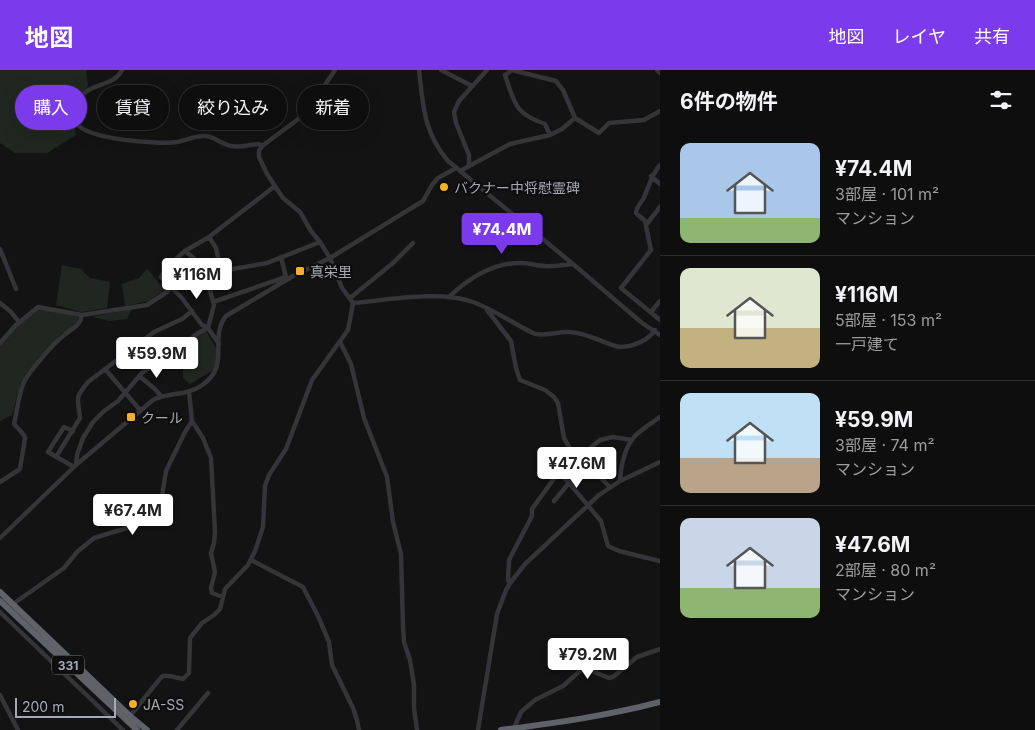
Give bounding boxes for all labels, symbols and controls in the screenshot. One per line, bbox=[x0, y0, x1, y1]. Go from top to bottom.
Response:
text: 地図 bbox=[25, 23, 73, 52]
text: 地図 bbox=[829, 26, 865, 47]
text: レイヤ bbox=[893, 26, 946, 47]
text: 共有 bbox=[974, 26, 1010, 47]
chip: 購入 bbox=[15, 85, 87, 130]
chip: 賃貸 bbox=[97, 85, 169, 130]
chip: 絞り込み bbox=[179, 85, 287, 130]
chip: 新着 bbox=[297, 85, 369, 130]
icon: filters bbox=[987, 86, 1015, 114]
text: 6件の物件 bbox=[680, 89, 778, 114]
text: ¥74.4M bbox=[835, 156, 912, 181]
icon: home bbox=[720, 163, 780, 223]
place label: バクナー中将慰霊碑 bbox=[454, 179, 580, 196]
marker: バクナー中将慰霊碑 bbox=[438, 181, 450, 193]
text: 3部屋 · 101 m² bbox=[835, 184, 939, 204]
text: マンション bbox=[835, 208, 915, 228]
pin: ¥74.4M bbox=[461, 212, 543, 255]
text: ¥74.4M bbox=[473, 219, 531, 239]
pin: ¥116M bbox=[162, 258, 232, 300]
place label: 真栄里 bbox=[310, 263, 352, 280]
text: ¥116M bbox=[173, 264, 221, 284]
marker: 真栄里 bbox=[294, 265, 306, 277]
text: ¥116M bbox=[835, 282, 898, 307]
icon: home bbox=[720, 288, 780, 348]
text: 5部屋 · 153 m² bbox=[835, 310, 942, 330]
text: 一戸建て bbox=[835, 334, 899, 354]
pin: ¥59.9M bbox=[116, 336, 198, 379]
text: ¥59.9M bbox=[127, 343, 187, 363]
text: ¥59.9M bbox=[835, 407, 913, 432]
place label: クール bbox=[141, 409, 183, 426]
marker: クール bbox=[125, 411, 137, 423]
icon: home bbox=[720, 413, 780, 473]
text: 3部屋 · 74 m² bbox=[835, 435, 935, 455]
pin: ¥47.6M bbox=[536, 446, 618, 489]
text: ¥47.6M bbox=[548, 453, 606, 473]
text: マンション bbox=[835, 459, 915, 479]
pin: ¥67.4M bbox=[92, 494, 174, 536]
text: ¥67.4M bbox=[104, 500, 162, 520]
text: ¥47.6M bbox=[835, 532, 910, 557]
icon: home bbox=[720, 538, 780, 598]
text: 2部屋 · 80 m² bbox=[835, 560, 936, 580]
text: マンション bbox=[835, 584, 915, 604]
pin: ¥79.2M bbox=[547, 638, 629, 680]
text: ¥79.2M bbox=[559, 644, 617, 664]
road number: 331 bbox=[52, 656, 84, 674]
scale bar bbox=[15, 695, 116, 718]
place label: JA-SS bbox=[143, 696, 184, 713]
text: 200 m bbox=[22, 698, 64, 715]
marker: JA-SS bbox=[127, 698, 139, 710]

